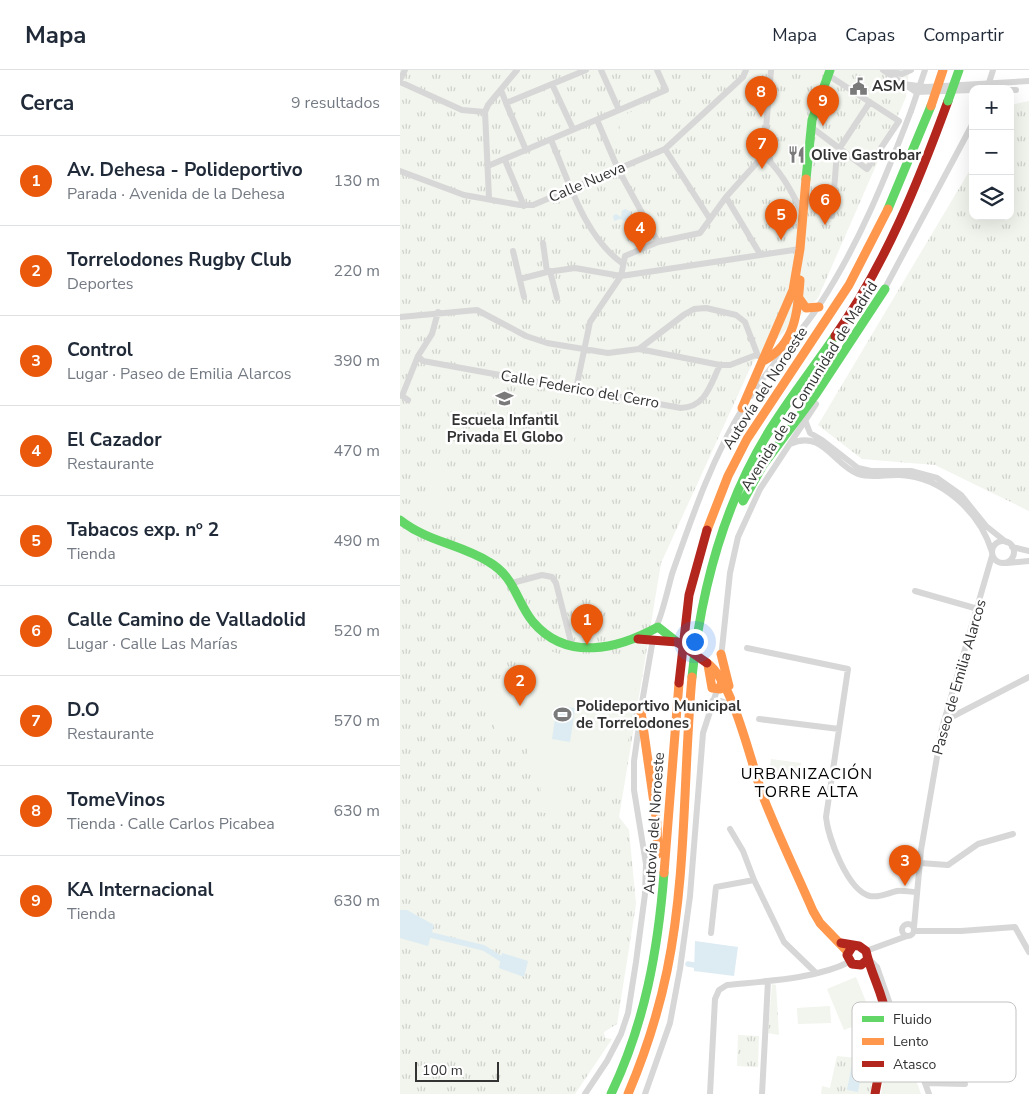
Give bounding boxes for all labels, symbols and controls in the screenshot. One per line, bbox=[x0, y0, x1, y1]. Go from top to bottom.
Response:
text: Mapa bbox=[25, 19, 87, 51]
text: Mapa bbox=[772, 23, 817, 47]
text: Capas bbox=[845, 23, 895, 47]
text: Compartir bbox=[923, 23, 1004, 47]
pin: 8 bbox=[745, 76, 777, 117]
public building icon: ASM bbox=[848, 76, 868, 96]
place label: ASM bbox=[872, 76, 906, 96]
pin: 9 bbox=[807, 85, 839, 126]
map controls bbox=[969, 85, 1014, 220]
button: + bbox=[969, 85, 1014, 130]
text: Cerca bbox=[20, 89, 74, 117]
text: 9 resultados bbox=[291, 92, 380, 114]
pin: 7 bbox=[746, 128, 778, 169]
button: − bbox=[969, 130, 1014, 175]
restaurant icon: Olive Gastrobar bbox=[787, 145, 807, 165]
place label: Olive Gastrobar bbox=[811, 145, 921, 165]
text: Av. Dehesa - Polideportivo bbox=[67, 157, 303, 183]
street label: Calle Nueva bbox=[546, 157, 628, 207]
text: 1 bbox=[31, 170, 41, 192]
text: 130 m bbox=[333, 170, 380, 192]
button: layers bbox=[969, 175, 1014, 220]
text: Parada · Avenida de la Dehesa bbox=[67, 183, 285, 205]
pin: 6 bbox=[809, 184, 841, 225]
pin: 5 bbox=[765, 199, 797, 240]
pin: 4 bbox=[624, 212, 656, 253]
text: Torrelodones Rugby Club bbox=[67, 247, 292, 273]
text: 2 bbox=[31, 260, 41, 282]
text: 220 m bbox=[333, 260, 380, 282]
text: Deportes bbox=[67, 273, 134, 295]
street label: Avenida de la Comunidad de Madrid bbox=[736, 277, 882, 495]
street label: Autovía del Noroeste bbox=[718, 323, 812, 453]
text: Control bbox=[67, 337, 133, 363]
text: 3 bbox=[31, 350, 41, 372]
text: 390 m bbox=[333, 350, 380, 372]
text: Lugar · Paseo de Emilia Alarcos bbox=[67, 363, 291, 385]
street label: Calle Federico del Cerro bbox=[499, 365, 661, 413]
school or university icon: Escuela Infantil Privada El Globo bbox=[495, 389, 515, 409]
place label: Escuela Infantil Privada El Globo bbox=[447, 410, 564, 447]
text: El Cazador bbox=[67, 427, 162, 453]
text: 4 bbox=[31, 440, 41, 462]
text: 470 m bbox=[333, 440, 380, 462]
text: Restaurante bbox=[67, 453, 154, 475]
text: Tabacos exp. nº 2 bbox=[67, 517, 219, 543]
text: 5 bbox=[31, 530, 41, 552]
text: 490 m bbox=[333, 530, 380, 552]
text: Tienda bbox=[67, 543, 116, 565]
street label: Paseo de Emilia Alarcos bbox=[927, 597, 991, 757]
pin: 1 bbox=[571, 604, 603, 645]
text: Calle Camino de Valladolid bbox=[67, 607, 306, 633]
text: 6 bbox=[31, 620, 41, 642]
text: 520 m bbox=[333, 620, 380, 642]
your location bbox=[682, 629, 708, 655]
text: Lugar · Calle Las Marías bbox=[67, 633, 238, 655]
pin: 2 bbox=[504, 665, 536, 706]
place label: Polideportivo Municipal de Torrelodones bbox=[576, 696, 741, 733]
text: D.O bbox=[67, 697, 100, 723]
sports icon: Polideportivo Municipal de Torrelodones bbox=[552, 705, 572, 725]
text: 7 bbox=[31, 710, 41, 732]
text: 570 m bbox=[333, 710, 380, 732]
text: Restaurante bbox=[67, 723, 154, 745]
street label: Autovía del Noroeste bbox=[639, 751, 669, 895]
district label: URBANIZACIÓN TORRE ALTA bbox=[741, 763, 873, 803]
text: TomeVinos bbox=[67, 787, 165, 813]
text: 8 bbox=[31, 800, 41, 822]
text: 630 m bbox=[333, 800, 380, 822]
text: Tienda · Calle Carlos Picabea bbox=[67, 813, 275, 835]
pin: 3 bbox=[889, 845, 921, 886]
text: KA Internacional bbox=[67, 877, 214, 903]
text: 9 bbox=[31, 890, 41, 912]
text: 630 m bbox=[333, 890, 380, 912]
text: Tienda bbox=[67, 903, 116, 925]
legend bbox=[852, 1002, 1016, 1082]
text: Fluido bbox=[893, 1010, 932, 1029]
text: Lento bbox=[893, 1032, 929, 1051]
text: Atasco bbox=[893, 1055, 936, 1074]
scale bar bbox=[415, 1059, 499, 1082]
text: 100 m bbox=[422, 1061, 463, 1080]

